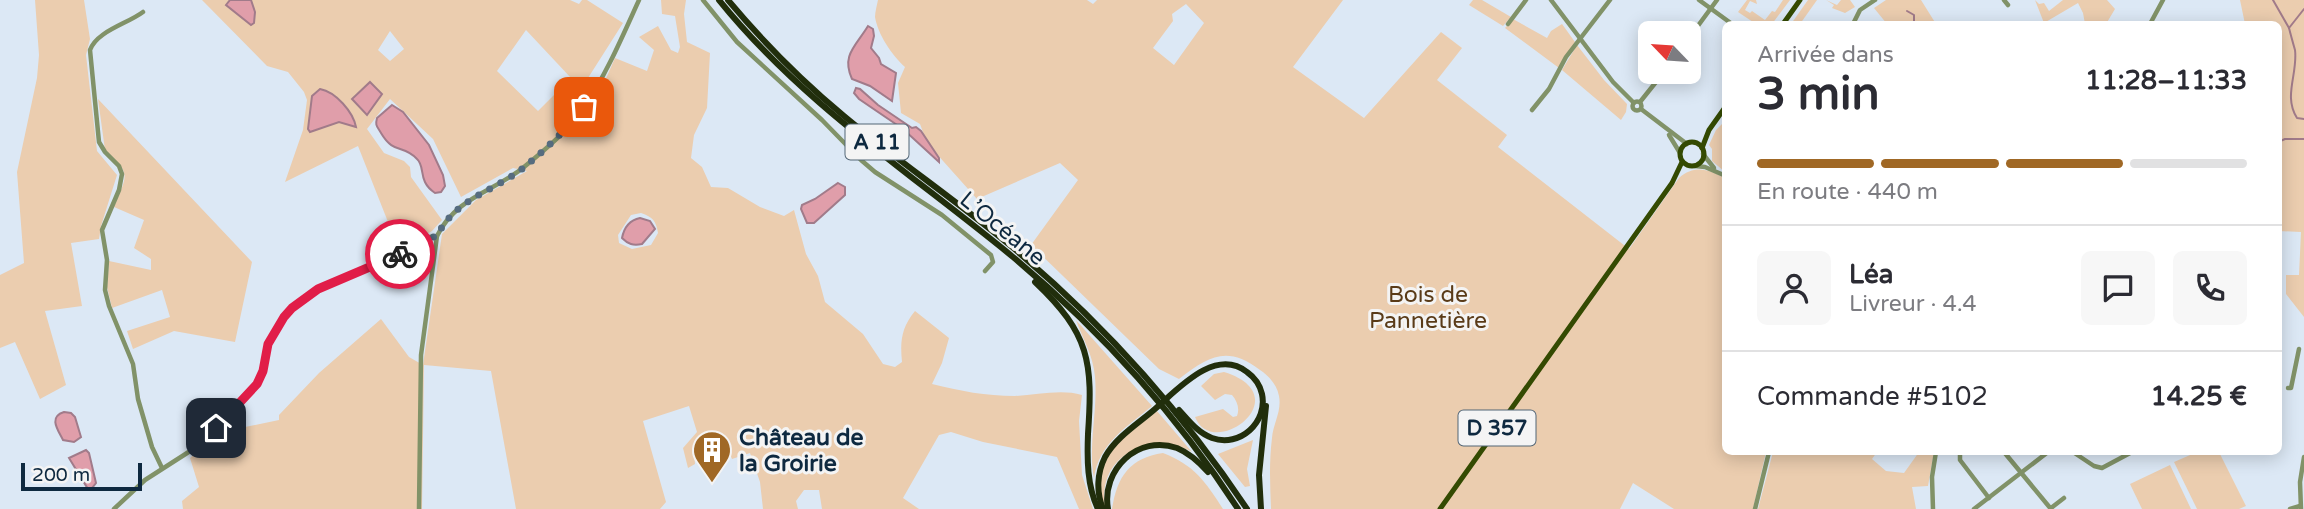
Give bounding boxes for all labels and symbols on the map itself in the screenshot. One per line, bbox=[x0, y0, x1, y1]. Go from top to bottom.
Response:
north arrow bbox=[1638, 21, 1701, 84]
pin bbox=[554, 77, 614, 137]
road number: A 11 bbox=[846, 124, 908, 160]
street label: L’Océane bbox=[954, 186, 1051, 272]
courier bbox=[365, 219, 435, 289]
park label: Bois de Pannetière bbox=[1369, 281, 1487, 335]
pin bbox=[186, 398, 246, 458]
road number: D 357 bbox=[1458, 410, 1536, 446]
place label: Château de la Groirie bbox=[739, 424, 864, 478]
building icon: Château de la Groirie bbox=[691, 429, 733, 484]
scale bar bbox=[21, 460, 142, 492]

